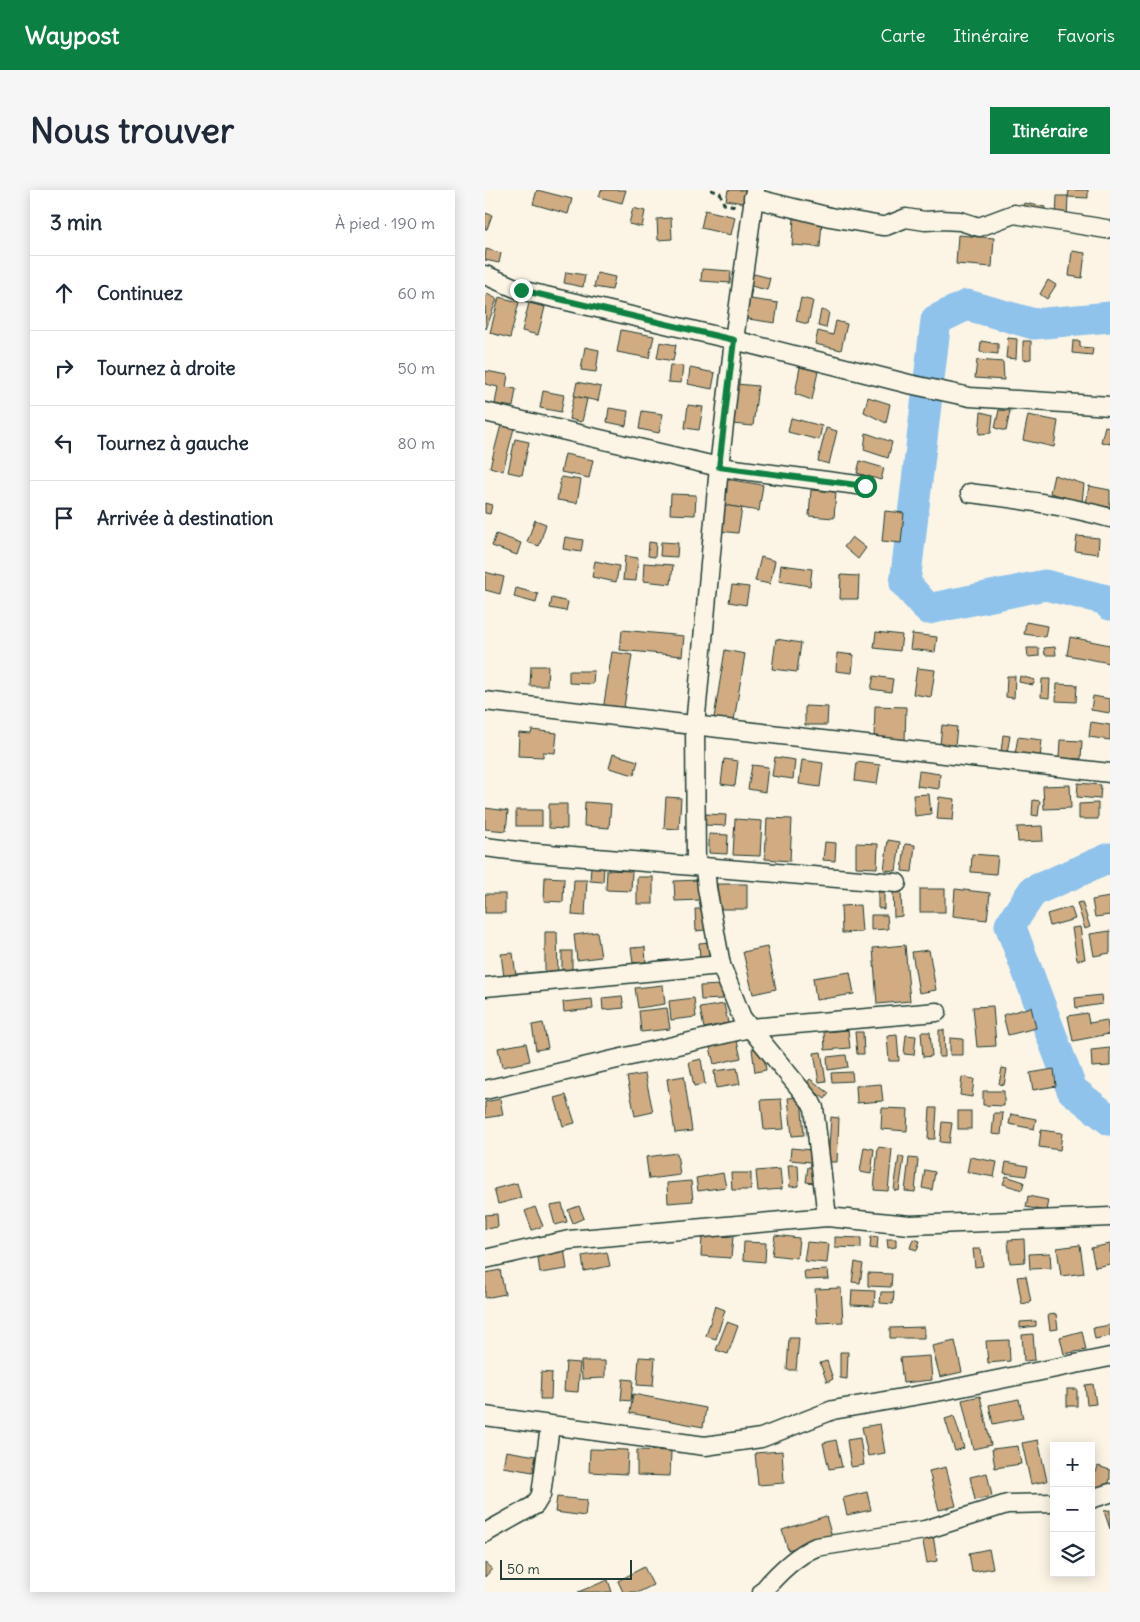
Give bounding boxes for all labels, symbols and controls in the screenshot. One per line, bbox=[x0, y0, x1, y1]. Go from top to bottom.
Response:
text: Waypost bbox=[25, 20, 119, 50]
text: Carte bbox=[880, 24, 925, 47]
text: Itinéraire bbox=[953, 24, 1029, 47]
text: Favoris bbox=[1057, 24, 1115, 47]
button: Itinéraire bbox=[990, 107, 1110, 154]
text: Nous trouver bbox=[30, 108, 234, 152]
text: 3 min bbox=[50, 209, 102, 236]
text: À pied · 190 m bbox=[335, 213, 435, 233]
icon: ahead bbox=[50, 279, 78, 307]
route end bbox=[510, 279, 533, 302]
text: Continuez bbox=[97, 281, 183, 305]
text: 60 m bbox=[397, 283, 435, 303]
icon: right bbox=[50, 354, 78, 382]
text: Tournez à droite bbox=[97, 356, 236, 380]
text: 50 m bbox=[397, 358, 435, 378]
icon: left bbox=[50, 429, 78, 457]
text: Tournez à gauche bbox=[97, 431, 249, 455]
text: 80 m bbox=[397, 433, 435, 453]
route start bbox=[854, 475, 877, 498]
icon: arrive bbox=[50, 504, 78, 532]
text: Arrivée à destination bbox=[97, 506, 273, 530]
map controls bbox=[1050, 1442, 1095, 1577]
button: + bbox=[1050, 1442, 1095, 1487]
button: − bbox=[1050, 1487, 1095, 1532]
button: layers bbox=[1050, 1532, 1095, 1577]
scale bar bbox=[500, 1557, 633, 1580]
text: 50 m bbox=[507, 1560, 540, 1578]

